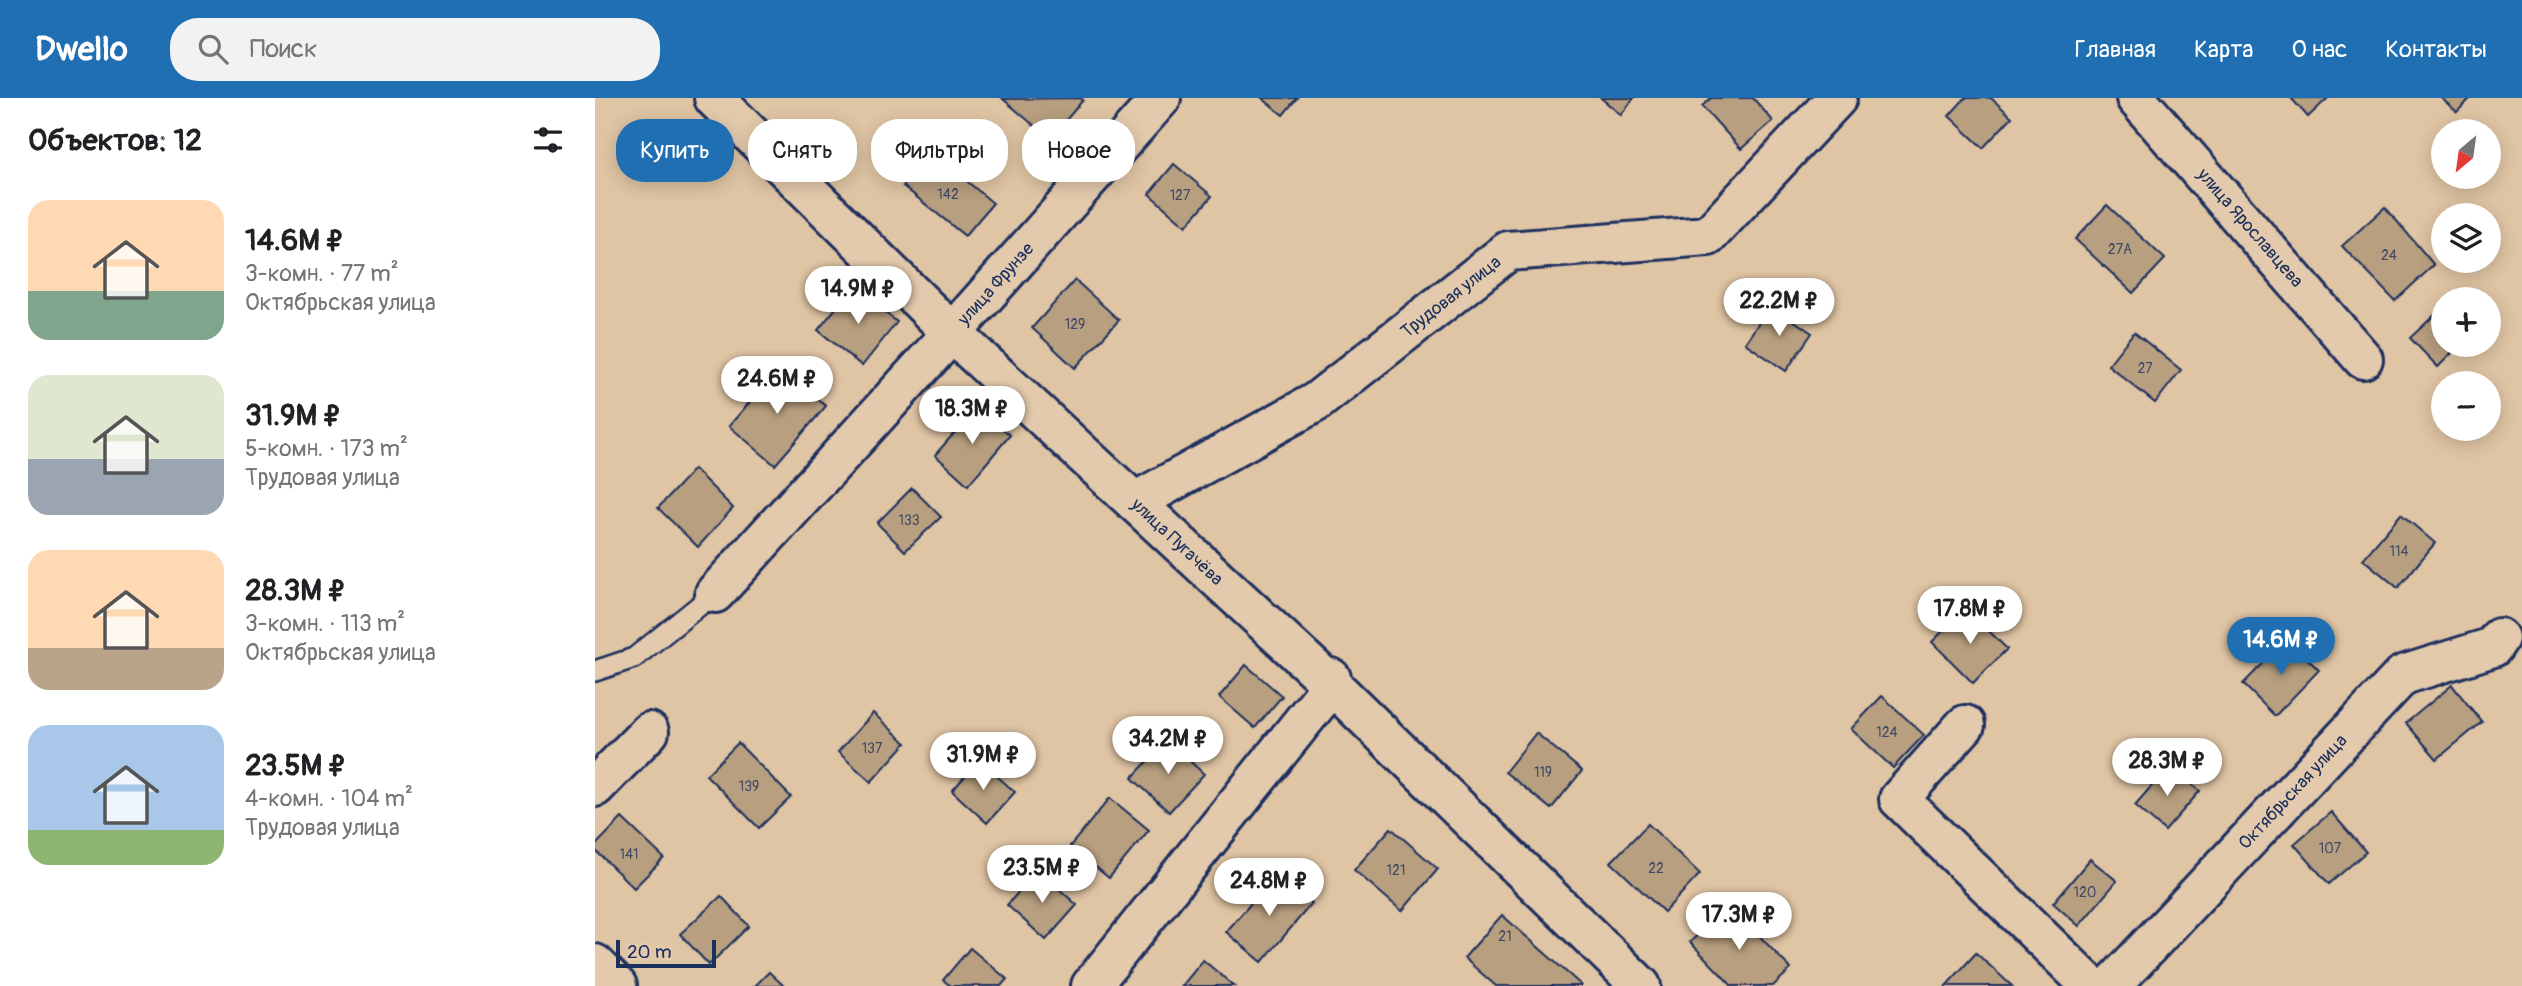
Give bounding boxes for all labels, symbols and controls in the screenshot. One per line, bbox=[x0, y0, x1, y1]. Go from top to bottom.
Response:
search box bbox=[170, 18, 660, 81]
text: Dwello bbox=[35, 29, 128, 70]
icon: search bbox=[194, 30, 232, 68]
text: Поиск bbox=[250, 33, 317, 65]
text: Главная bbox=[2075, 35, 2156, 64]
text: Карта bbox=[2194, 35, 2254, 64]
text: О нас bbox=[2292, 35, 2347, 64]
text: Контакты bbox=[2385, 35, 2487, 64]
chip: Купить bbox=[616, 119, 734, 182]
chip: Снять bbox=[748, 119, 857, 182]
chip: Фильтры bbox=[871, 119, 1008, 182]
chip: Новое bbox=[1022, 119, 1135, 182]
north arrow bbox=[2431, 119, 2501, 189]
map controls bbox=[2431, 119, 2501, 441]
icon: filters bbox=[529, 121, 567, 159]
text: Объектов: 12 bbox=[28, 122, 202, 159]
street label: улица Ярославцева bbox=[2191, 163, 2308, 292]
house number: 142 bbox=[937, 186, 959, 203]
house number: 127 bbox=[1170, 187, 1191, 204]
button: layers bbox=[2431, 203, 2501, 273]
text: 14.6M ₽ bbox=[245, 222, 344, 259]
icon: home bbox=[84, 228, 168, 312]
street label: улица Фрунзе bbox=[952, 238, 1039, 331]
house number: 27А bbox=[2108, 241, 2132, 258]
house number: 24 bbox=[2381, 247, 2397, 264]
street label: Трудовая улица bbox=[1396, 251, 1506, 343]
text: 3-комн. · 77 m² bbox=[245, 259, 399, 288]
pin: 14.9M ₽ bbox=[793, 266, 923, 326]
text: 14.9M ₽ bbox=[821, 274, 895, 303]
pin: 22.2M ₽ bbox=[1714, 278, 1844, 338]
text: 22.2M ₽ bbox=[1740, 286, 1818, 315]
button: + bbox=[2431, 287, 2501, 357]
text: Октябрьская улица bbox=[245, 288, 436, 317]
house number: 129 bbox=[1065, 316, 1085, 333]
pin: 24.6M ₽ bbox=[712, 356, 842, 416]
house number: 27 bbox=[2137, 360, 2153, 377]
text: 24.6M ₽ bbox=[737, 364, 817, 393]
button: − bbox=[2431, 371, 2501, 441]
pin: 18.3M ₽ bbox=[907, 386, 1037, 446]
text: 18.3M ₽ bbox=[935, 394, 1009, 423]
text: 31.9M ₽ bbox=[245, 397, 342, 434]
icon: home bbox=[84, 403, 168, 487]
text: 5-комн. · 173 m² bbox=[245, 434, 408, 463]
text: Трудовая улица bbox=[245, 463, 400, 492]
street label: улица Пугачёва bbox=[1125, 493, 1228, 591]
house number: 133 bbox=[898, 512, 920, 529]
house number: 114 bbox=[2389, 543, 2409, 560]
text: 28.3M ₽ bbox=[245, 572, 346, 609]
icon: home bbox=[84, 578, 168, 662]
pin: 17.8M ₽ bbox=[1905, 587, 2035, 646]
text: 17.8M ₽ bbox=[1933, 594, 2007, 623]
text: 3-комн. · 113 m² bbox=[245, 609, 405, 638]
pin: 14.6M ₽ bbox=[2216, 618, 2346, 677]
text: 14.6M ₽ bbox=[2243, 625, 2319, 654]
text: Октябрьская улица bbox=[245, 638, 436, 667]
pin: 34.2M ₽ bbox=[1103, 716, 1233, 776]
text: 34.2M ₽ bbox=[1128, 724, 1208, 753]
house number: 124 bbox=[1876, 724, 1898, 741]
street label: Октябрьская улица bbox=[2234, 730, 2352, 854]
pin: 31.9M ₽ bbox=[918, 732, 1048, 792]
pin: 28.3M ₽ bbox=[2102, 738, 2232, 798]
house number: 137 bbox=[862, 740, 883, 757]
text: 31.9M ₽ bbox=[946, 740, 1020, 769]
text: 28.3M ₽ bbox=[2128, 746, 2206, 775]
text: 23.5M ₽ bbox=[245, 747, 347, 784]
icon: home bbox=[84, 753, 168, 837]
house number: 119 bbox=[1534, 764, 1552, 781]
house number: 139 bbox=[739, 778, 759, 795]
text: 4-комн. · 104 m² bbox=[245, 784, 413, 813]
text: Трудовая улица bbox=[245, 813, 400, 842]
house number: 107 bbox=[2319, 840, 2342, 857]
house number: 141 bbox=[619, 846, 639, 863]
pin: 23.5M ₽ bbox=[977, 846, 1107, 905]
text: 23.5M ₽ bbox=[1003, 853, 1081, 882]
pin: 24.8M ₽ bbox=[1204, 858, 1334, 918]
house number: 22 bbox=[1648, 860, 1664, 877]
house number: 121 bbox=[1387, 862, 1405, 879]
text: 24.8M ₽ bbox=[1230, 866, 1308, 895]
house number: 120 bbox=[2074, 884, 2096, 901]
pin: 17.3M ₽ bbox=[1674, 892, 1804, 952]
text: 17.3M ₽ bbox=[1702, 900, 1776, 929]
house number: 21 bbox=[1498, 928, 1512, 945]
scale bar bbox=[616, 937, 716, 969]
text: 20 m bbox=[627, 940, 672, 964]

